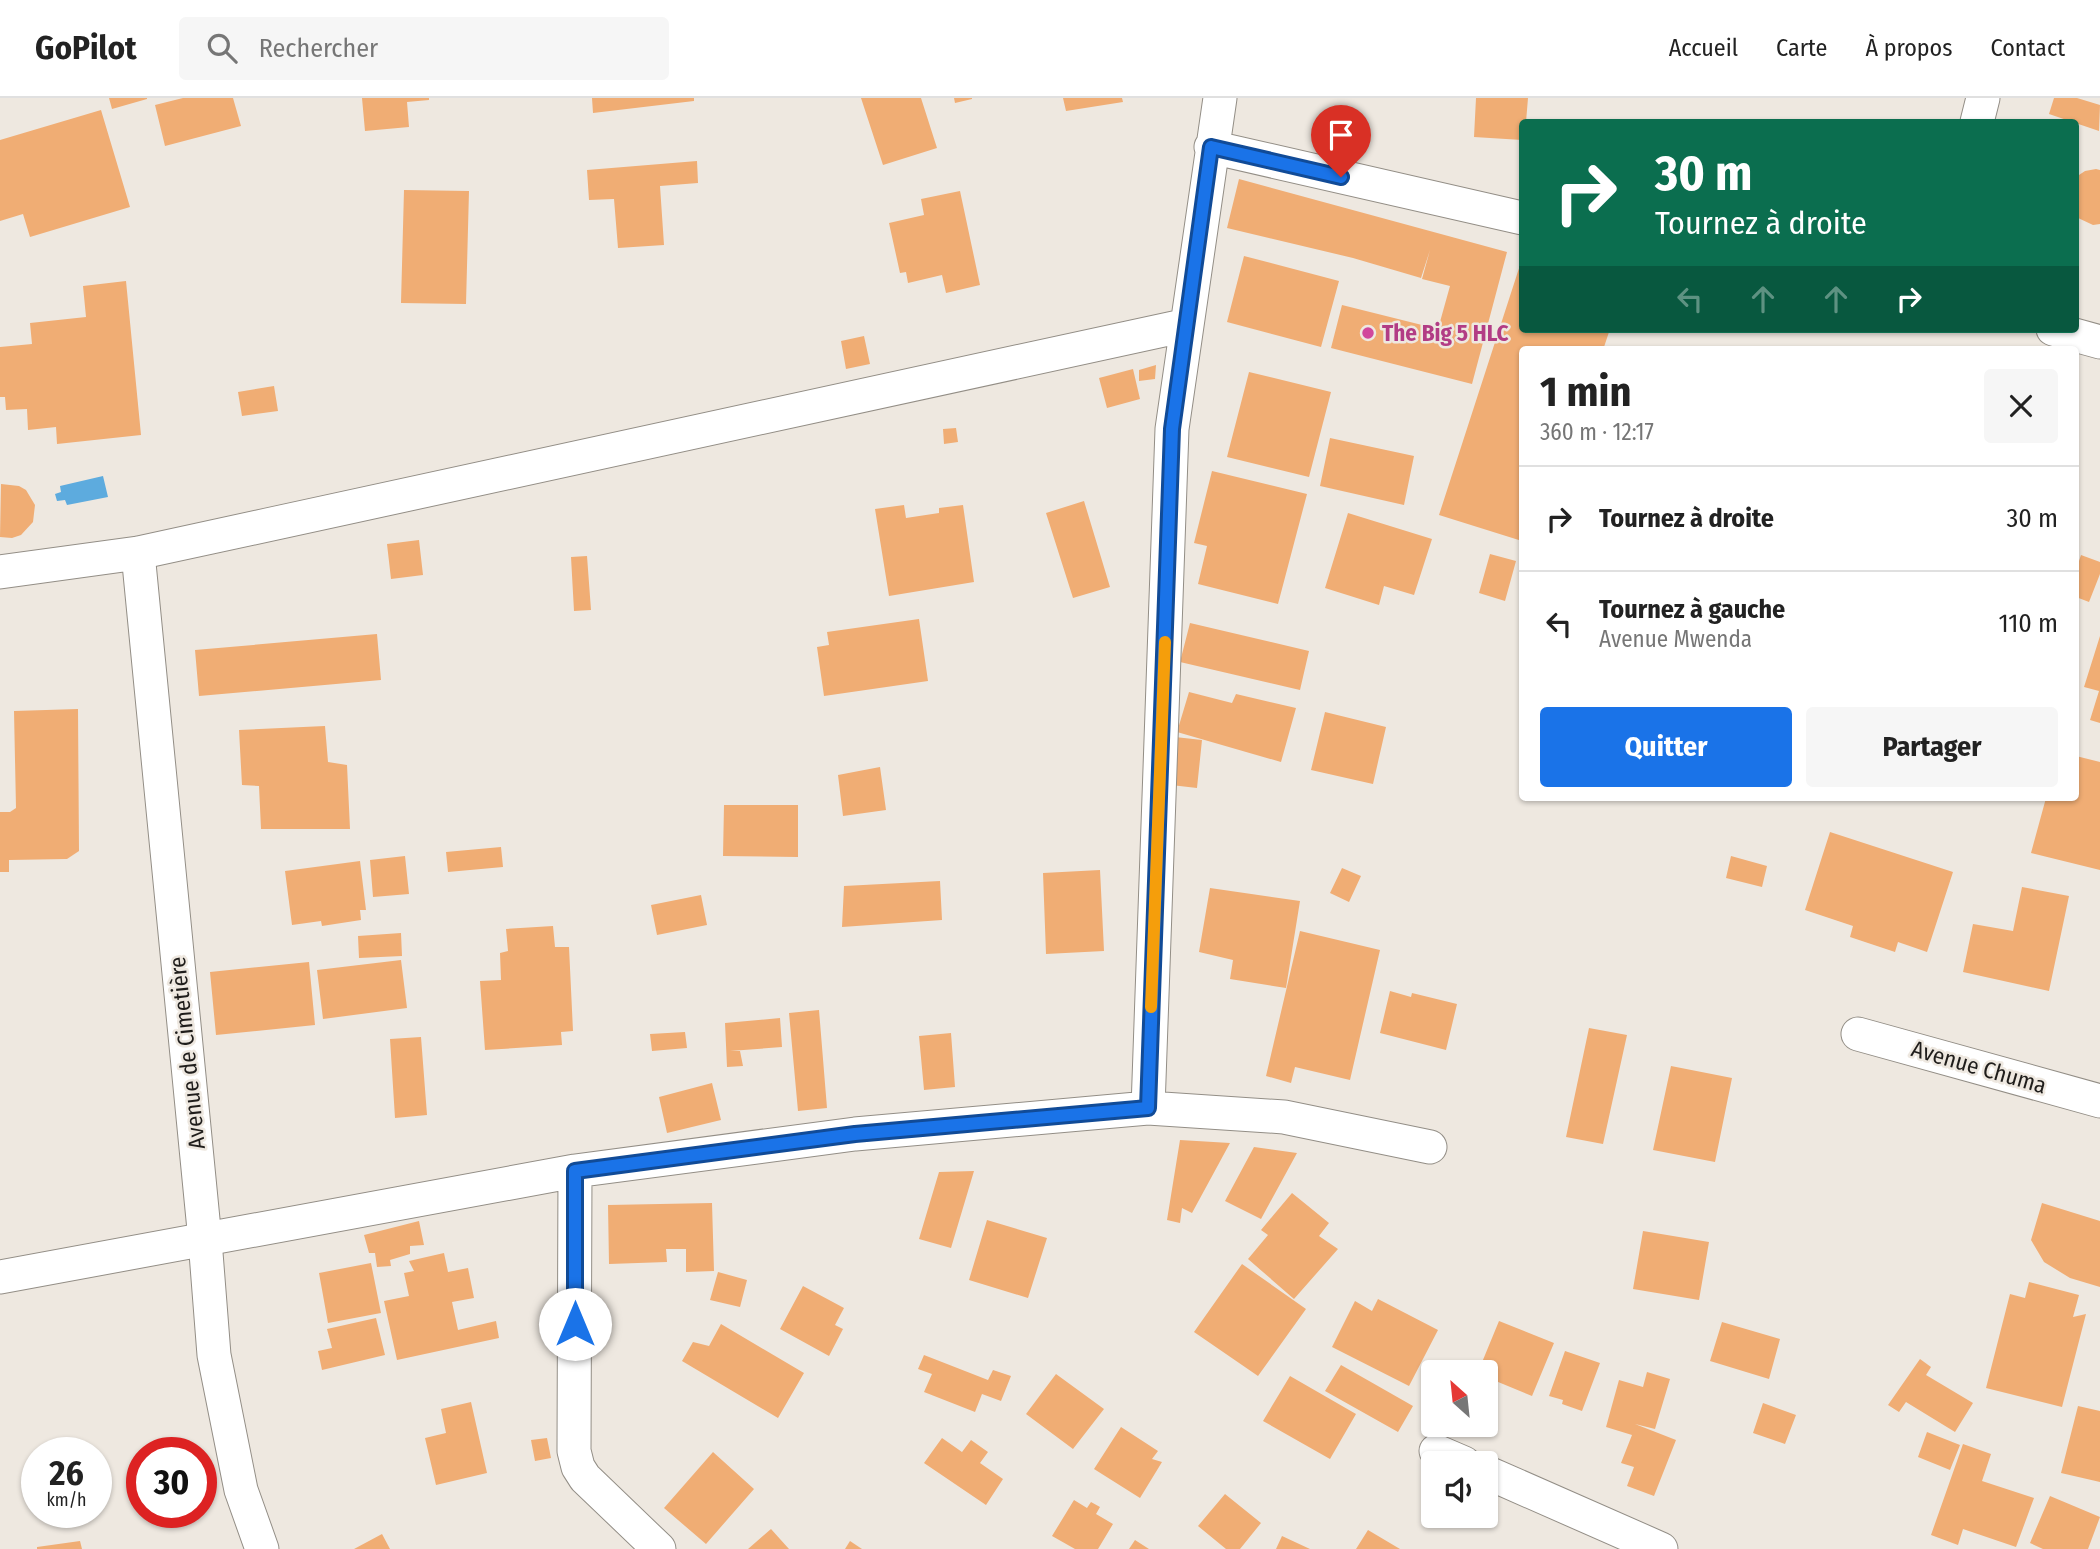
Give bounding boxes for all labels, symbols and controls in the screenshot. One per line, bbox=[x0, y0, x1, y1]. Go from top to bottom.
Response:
search box bbox=[179, 17, 669, 80]
text: GoPilot bbox=[35, 28, 137, 68]
icon: search bbox=[203, 29, 241, 67]
text: Rechercher bbox=[259, 33, 378, 64]
text: Accueil bbox=[1669, 34, 1738, 62]
text: Carte bbox=[1776, 34, 1827, 62]
text: À propos bbox=[1865, 34, 1952, 62]
text: Contact bbox=[1990, 34, 2065, 62]
pin bbox=[1311, 105, 1371, 177]
icon: arrive bbox=[1322, 116, 1360, 154]
text: 30 m bbox=[1655, 144, 1753, 203]
icon: right bbox=[1540, 147, 1631, 238]
text: Tournez à droite bbox=[1655, 204, 1867, 242]
icon: left bbox=[1671, 280, 1709, 318]
icon: ahead bbox=[1744, 280, 1782, 318]
icon: ahead bbox=[1817, 280, 1855, 318]
icon: right bbox=[1890, 280, 1928, 318]
place label: The Big 5 HLC bbox=[1382, 319, 1509, 347]
marker: The Big 5 HLC bbox=[1360, 325, 1376, 341]
text: 1 min bbox=[1540, 367, 1631, 417]
button: close bbox=[1984, 369, 2058, 443]
text: 360 m · 12:17 bbox=[1540, 418, 1654, 446]
icon: right bbox=[1540, 500, 1578, 538]
text: Tournez à droite bbox=[1599, 503, 1774, 534]
text: 30 m bbox=[2007, 503, 2058, 534]
text: Tournez à gauche bbox=[1599, 594, 1785, 625]
icon: left bbox=[1540, 605, 1578, 643]
text: 110 m bbox=[1998, 608, 2058, 639]
text: Avenue Mwenda bbox=[1599, 625, 1752, 653]
button: Quitter bbox=[1540, 707, 1792, 787]
button: Partager bbox=[1806, 707, 2058, 787]
street label: Avenue de Cimetière bbox=[163, 955, 211, 1151]
street label: Avenue Chuma bbox=[1908, 1034, 2050, 1100]
position arrow bbox=[538, 1287, 612, 1361]
north arrow bbox=[1421, 1360, 1498, 1437]
map controls bbox=[1421, 1360, 1498, 1528]
speed limit sign: 30 bbox=[126, 1437, 217, 1528]
button: sound bbox=[1421, 1451, 1498, 1528]
text: 26 bbox=[49, 1452, 84, 1494]
text: km/h bbox=[46, 1489, 87, 1511]

